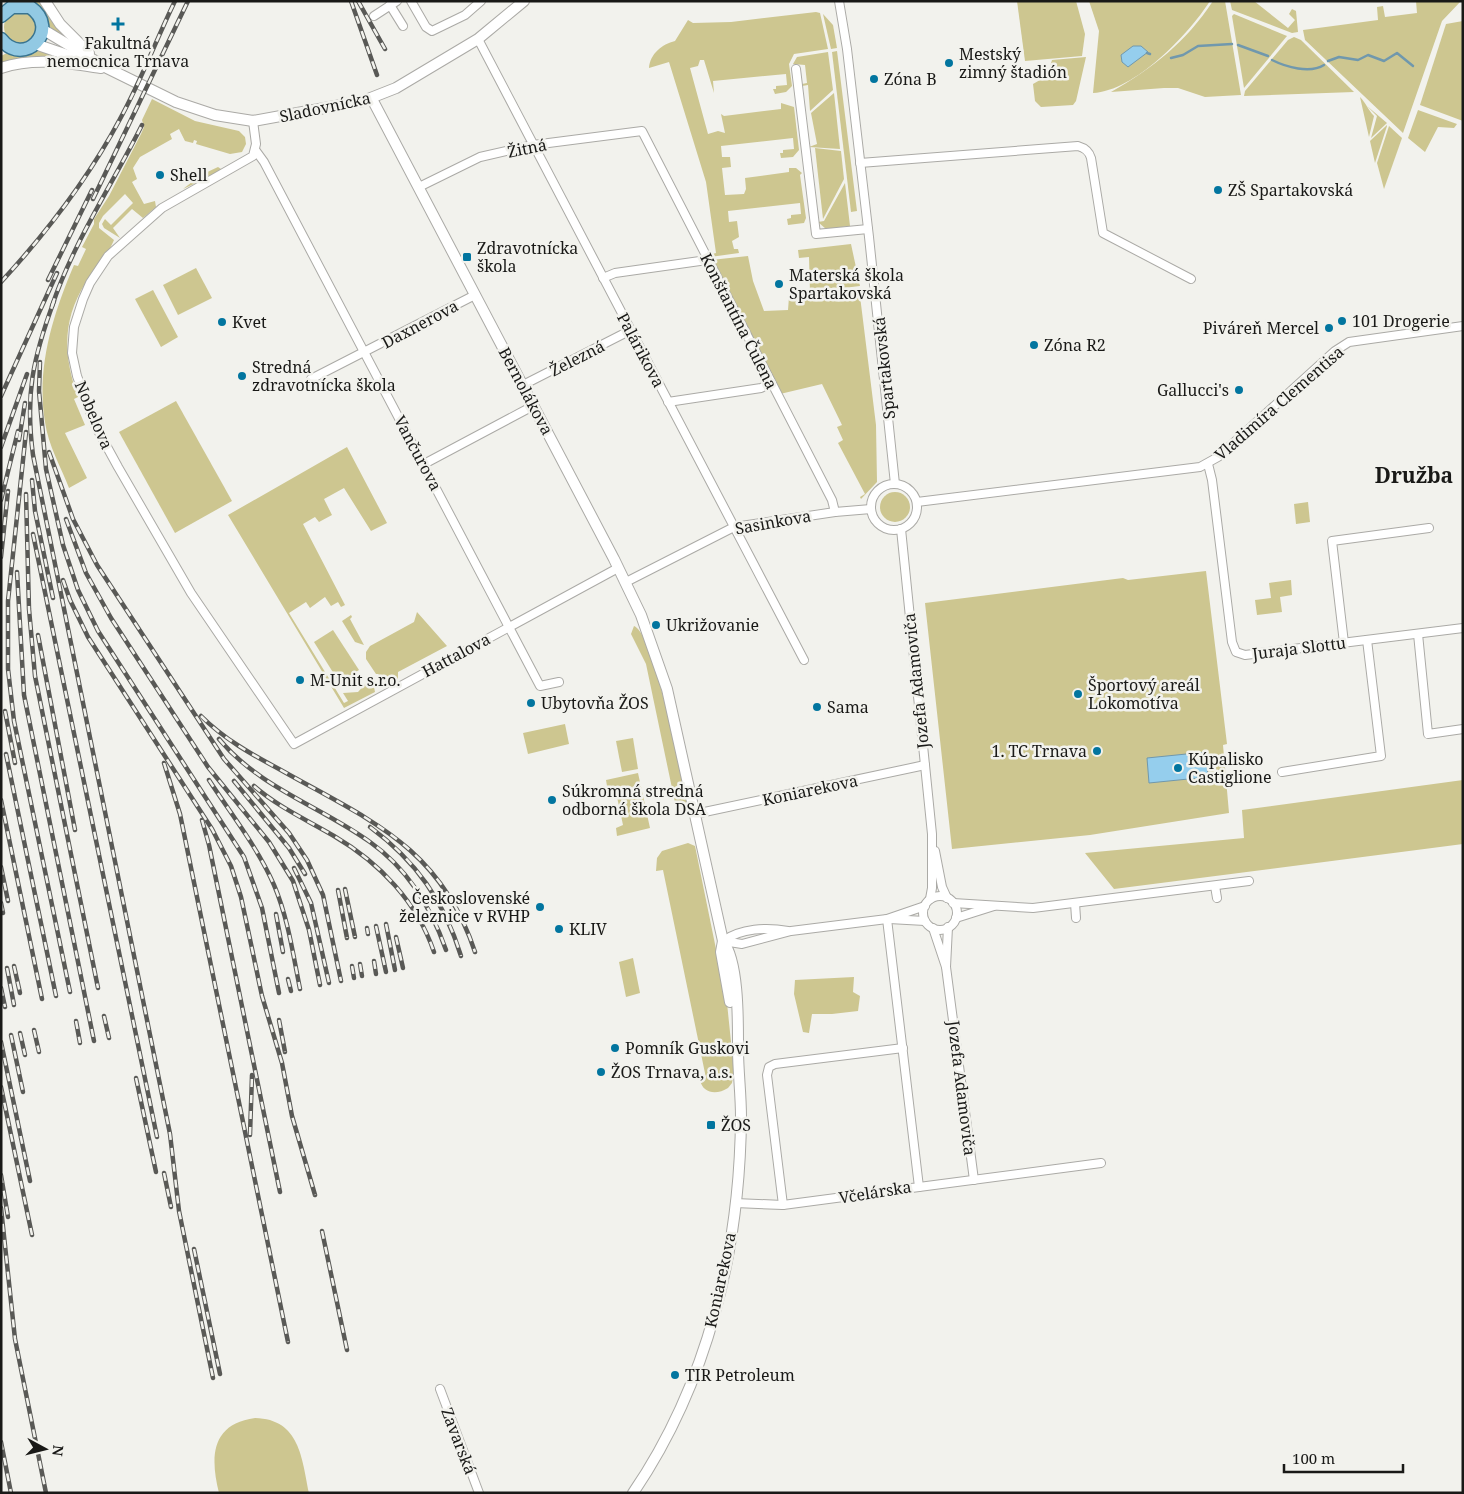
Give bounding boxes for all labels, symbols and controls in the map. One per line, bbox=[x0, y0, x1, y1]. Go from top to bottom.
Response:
marker: Fakultná nemocnica Trnava bbox=[111, 17, 125, 31]
place label: Fakultná nemocnica Trnava bbox=[47, 32, 189, 72]
place label: Mestský zimný štadión bbox=[959, 43, 1067, 83]
marker: Mestský zimný štadión bbox=[943, 57, 955, 69]
place label: Zóna B bbox=[884, 68, 937, 90]
marker: Zóna B bbox=[868, 73, 880, 85]
street label: Sladovnícka bbox=[277, 87, 373, 127]
street label: Žitná bbox=[505, 133, 549, 163]
place label: Shell bbox=[170, 164, 207, 186]
marker: Shell bbox=[154, 169, 166, 181]
place label: ZŠ Spartakovská bbox=[1228, 179, 1353, 201]
marker: ZŠ Spartakovská bbox=[1212, 184, 1224, 196]
place label: Zdravotnícka škola bbox=[477, 237, 578, 277]
street label: Konštantína Čulena bbox=[695, 249, 783, 393]
marker: Zdravotnícka škola bbox=[461, 251, 473, 263]
place label: Materská škola Spartakovská bbox=[789, 264, 904, 304]
marker: Materská škola Spartakovská bbox=[773, 278, 785, 290]
street label: Daxnerova bbox=[378, 295, 462, 353]
street label: Palárikova bbox=[612, 309, 670, 391]
place label: 101 Drogerie bbox=[1352, 310, 1450, 332]
place label: Kvet bbox=[232, 311, 267, 333]
marker: 101 Drogerie bbox=[1336, 315, 1348, 327]
marker: Kvet bbox=[216, 316, 228, 328]
street label: Spartakovská bbox=[868, 316, 900, 420]
place label: Piváreň Mercel bbox=[1203, 317, 1319, 339]
marker: Piváreň Mercel bbox=[1323, 322, 1335, 334]
place label: Zóna R2 bbox=[1044, 334, 1106, 356]
street label: Železná bbox=[546, 335, 608, 381]
marker: Zóna R2 bbox=[1028, 339, 1040, 351]
street label: Vladimíra Clementisa bbox=[1210, 341, 1348, 465]
street label: Bernolákova bbox=[494, 343, 558, 439]
place label: Stredná zdravotnícka škola bbox=[252, 356, 396, 396]
marker: Stredná zdravotnícka škola bbox=[236, 370, 248, 382]
street label: Nobelova bbox=[70, 377, 118, 453]
place label: Gallucci's bbox=[1157, 379, 1229, 401]
marker: Gallucci's bbox=[1233, 384, 1245, 396]
street label: Vančurova bbox=[389, 412, 447, 494]
district label: Družba bbox=[1375, 461, 1453, 489]
street label: Sasinkova bbox=[733, 504, 813, 540]
street label: Jozefa Adamoviča bbox=[898, 612, 934, 751]
place label: Ukrižovanie bbox=[666, 614, 759, 636]
marker: Ukrižovanie bbox=[650, 619, 662, 631]
street label: Hattalova bbox=[418, 628, 494, 682]
street label: Juraja Slottu bbox=[1250, 631, 1347, 665]
place label: M-Unit s.r.o. bbox=[310, 669, 401, 691]
marker: M-Unit s.r.o. bbox=[294, 674, 306, 686]
place label: Športový areál Lokomotíva bbox=[1088, 674, 1200, 714]
marker: Športový areál Lokomotíva bbox=[1072, 688, 1084, 700]
place label: Ubytovňa ŽOS bbox=[541, 692, 649, 714]
place label: Sama bbox=[827, 696, 869, 718]
marker: Ubytovňa ŽOS bbox=[525, 697, 537, 709]
marker: Sama bbox=[811, 701, 823, 713]
place label: 1. TC Trnava bbox=[991, 740, 1087, 762]
marker: 1. TC Trnava bbox=[1091, 745, 1103, 757]
place label: Kúpalisko Castiglione bbox=[1188, 748, 1272, 788]
marker: Kúpalisko Castiglione bbox=[1172, 762, 1184, 774]
street label: Koniarekova bbox=[760, 769, 860, 811]
place label: Súkromná stredná odborná škola DSA bbox=[562, 780, 707, 820]
marker: Súkromná stredná odborná škola DSA bbox=[546, 794, 558, 806]
place label: Československé železnice v RVHP bbox=[399, 887, 530, 927]
marker: Československé železnice v RVHP bbox=[534, 901, 546, 913]
place label: KLIV bbox=[569, 918, 607, 940]
marker: KLIV bbox=[553, 923, 565, 935]
street label: Jozefa Adamoviča bbox=[943, 1018, 981, 1157]
place label: Pomník Guskovi bbox=[625, 1037, 749, 1059]
marker: Pomník Guskovi bbox=[609, 1042, 621, 1054]
place label: ŽOS Trnava, a.s. bbox=[611, 1061, 733, 1083]
marker: ŽOS Trnava, a.s. bbox=[595, 1066, 607, 1078]
place label: ŽOS bbox=[721, 1114, 751, 1136]
marker: ŽOS bbox=[705, 1119, 717, 1131]
street label: Včelárska bbox=[837, 1175, 913, 1209]
street label: Koniarekova bbox=[699, 1230, 741, 1330]
place label: TIR Petroleum bbox=[685, 1364, 795, 1386]
marker: TIR Petroleum bbox=[669, 1369, 681, 1381]
street label: Zavarská bbox=[436, 1404, 482, 1478]
north arrow bbox=[20, 1424, 70, 1474]
scale bar bbox=[1284, 1442, 1403, 1474]
text: N bbox=[48, 1444, 69, 1457]
text: 100 m bbox=[1292, 1448, 1335, 1468]

